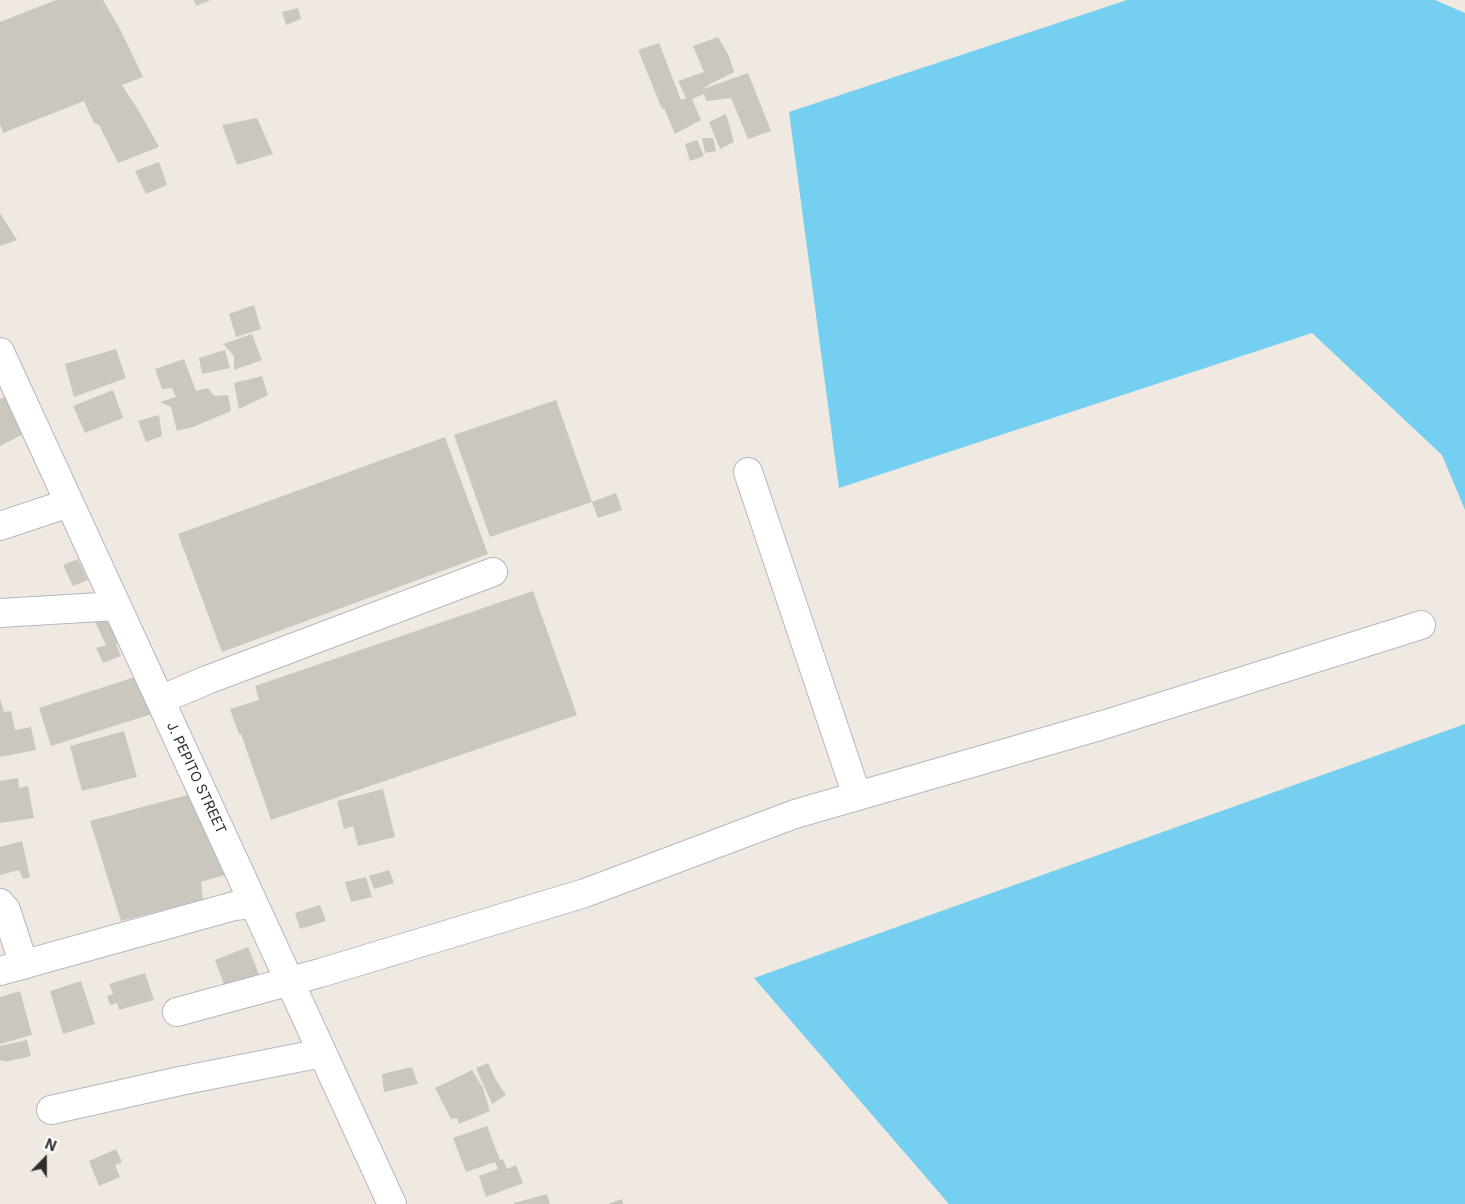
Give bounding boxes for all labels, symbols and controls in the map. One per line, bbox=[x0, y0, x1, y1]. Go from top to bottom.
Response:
street label: J. PEPITO STREET bbox=[163, 719, 229, 837]
north arrow bbox=[20, 1134, 70, 1184]
text: N bbox=[43, 1135, 59, 1155]

